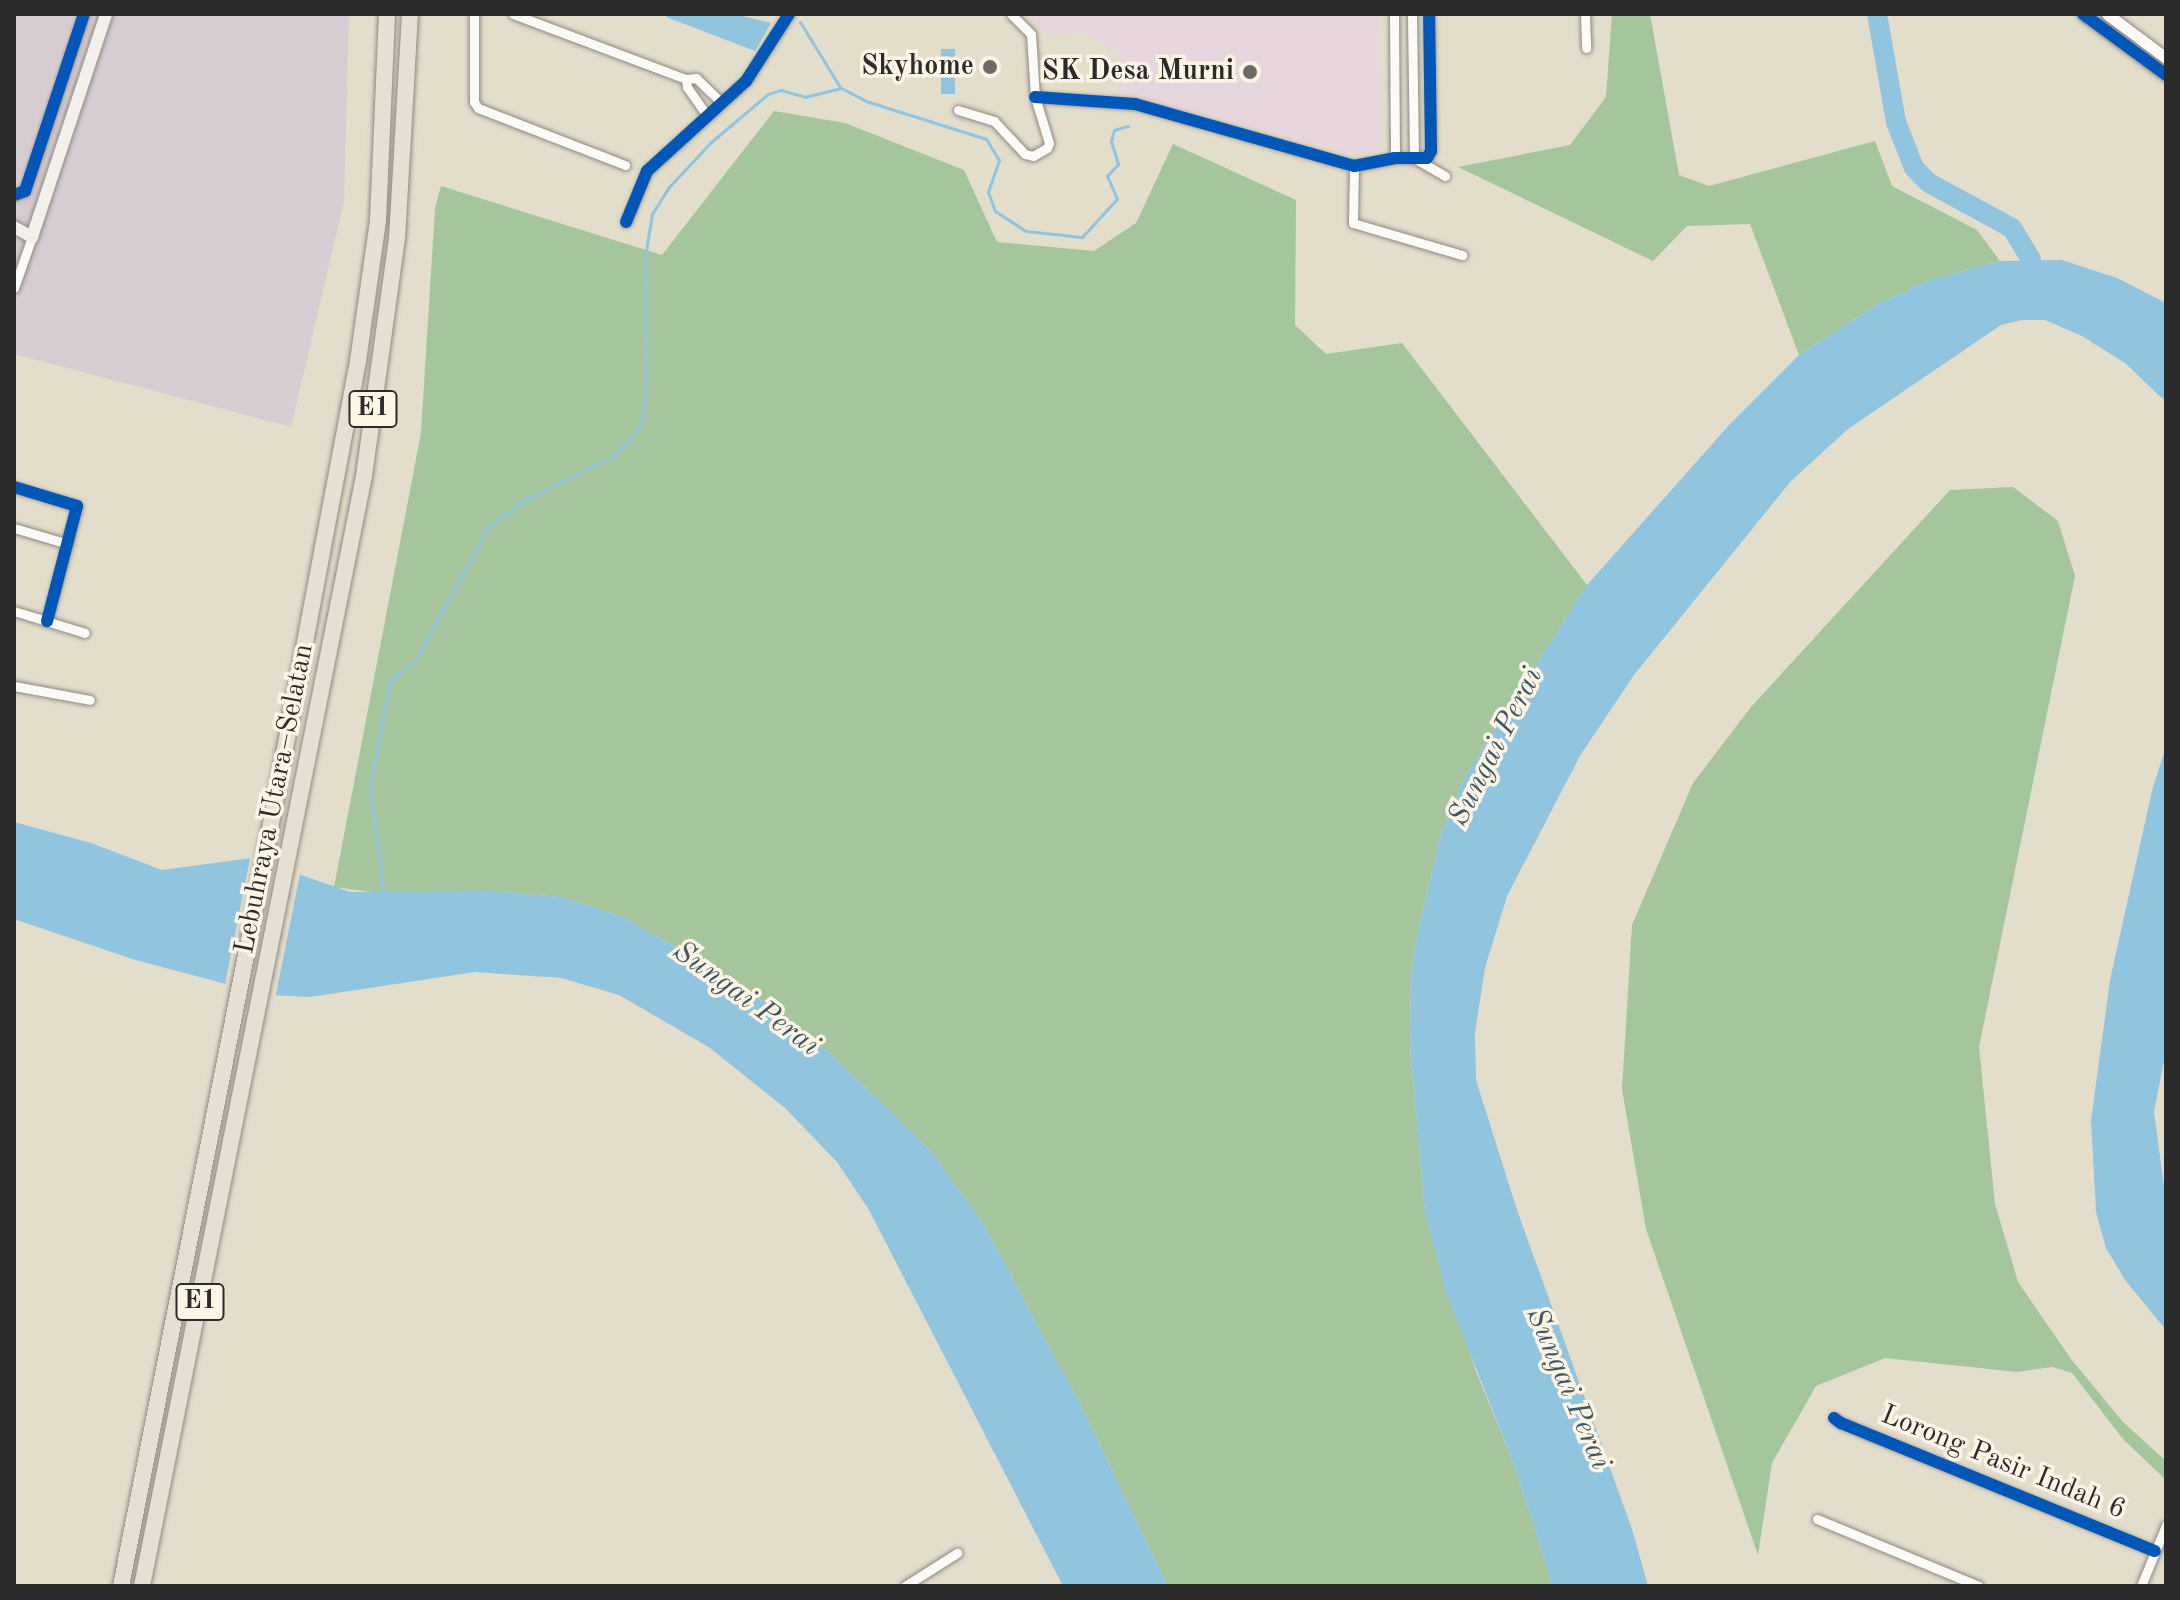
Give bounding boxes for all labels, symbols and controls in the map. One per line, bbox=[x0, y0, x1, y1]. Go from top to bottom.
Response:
place label: Skyhome bbox=[861, 50, 974, 84]
place label: SK Desa Murni bbox=[1042, 55, 1234, 89]
marker: Skyhome bbox=[981, 58, 999, 76]
marker: SK Desa Murni bbox=[1241, 63, 1259, 81]
road number: E1 bbox=[347, 387, 399, 431]
street label: Lebuhraya Utara–Selatan bbox=[228, 641, 322, 957]
water label: Sungai Perai bbox=[1441, 662, 1551, 832]
water label: Sungai Perai bbox=[666, 934, 826, 1064]
road number: E1 bbox=[174, 1280, 226, 1324]
water label: Sungai Perai bbox=[1518, 1302, 1618, 1476]
street label: Lorong Pasir Indah 6 bbox=[1876, 1399, 2130, 1527]

